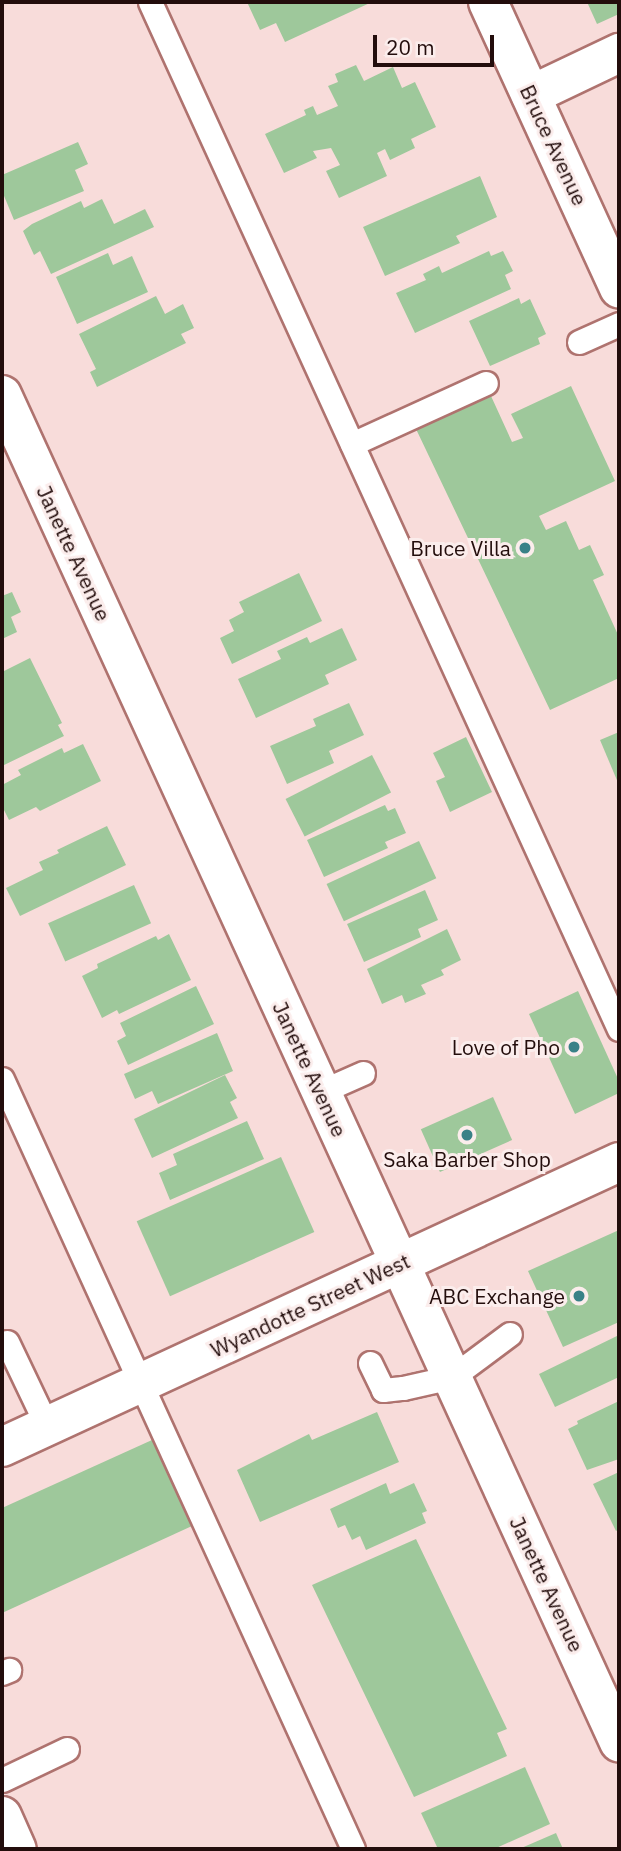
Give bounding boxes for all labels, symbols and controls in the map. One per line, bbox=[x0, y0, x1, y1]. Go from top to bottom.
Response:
scale bar bbox=[376, 21, 497, 65]
text: 20 m bbox=[386, 33, 435, 61]
street label: Bruce Avenue bbox=[515, 81, 593, 209]
street label: Janette Avenue bbox=[32, 481, 116, 625]
place label: Bruce Villa bbox=[410, 535, 511, 561]
marker: Bruce Villa bbox=[517, 540, 533, 556]
street label: Janette Avenue bbox=[268, 997, 352, 1141]
place label: Love of Pho bbox=[452, 1034, 560, 1060]
marker: Love of Pho bbox=[566, 1039, 582, 1055]
marker: Saka Barber Shop bbox=[459, 1127, 475, 1143]
place label: Saka Barber Shop bbox=[383, 1146, 551, 1172]
street label: Wyandotte Street West bbox=[206, 1248, 414, 1362]
place label: ABC Exchange bbox=[429, 1283, 565, 1309]
marker: ABC Exchange bbox=[571, 1288, 587, 1304]
street label: Janette Avenue bbox=[505, 1512, 589, 1656]

